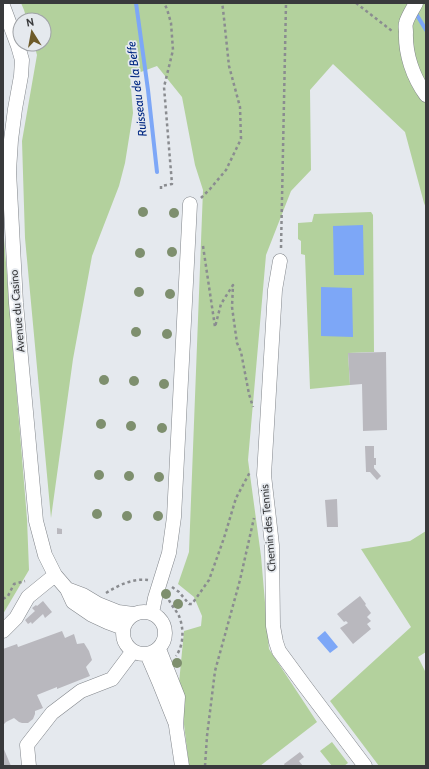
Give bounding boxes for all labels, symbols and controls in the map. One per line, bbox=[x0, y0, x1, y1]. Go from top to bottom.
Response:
north arrow bbox=[12, 12, 52, 52]
text: N bbox=[25, 15, 35, 30]
water label: Ruisseau de la Beffe bbox=[123, 40, 150, 137]
street label: Avenue du Casino bbox=[6, 269, 28, 353]
street label: Chemin des Tennis bbox=[257, 483, 279, 572]

